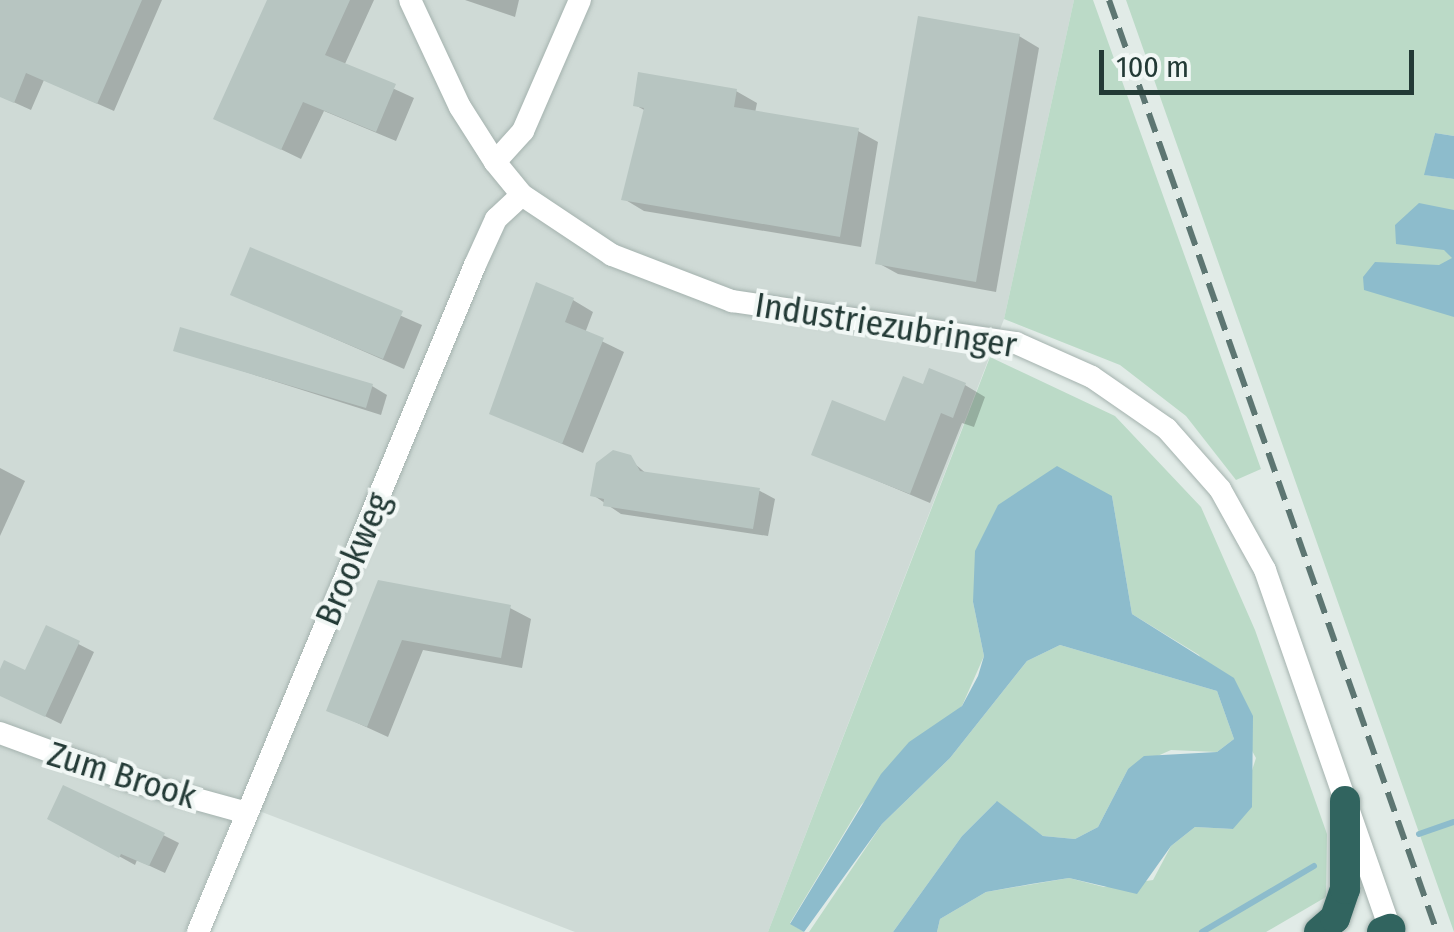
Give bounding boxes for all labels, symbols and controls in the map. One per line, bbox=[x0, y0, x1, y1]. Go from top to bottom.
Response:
scale bar bbox=[1104, 30, 1419, 92]
text: 100 m bbox=[1116, 49, 1189, 85]
street label: Industriezubringer bbox=[752, 284, 1020, 366]
street label: Brookweg bbox=[306, 486, 400, 632]
street label: Zum Brook bbox=[43, 733, 201, 817]

